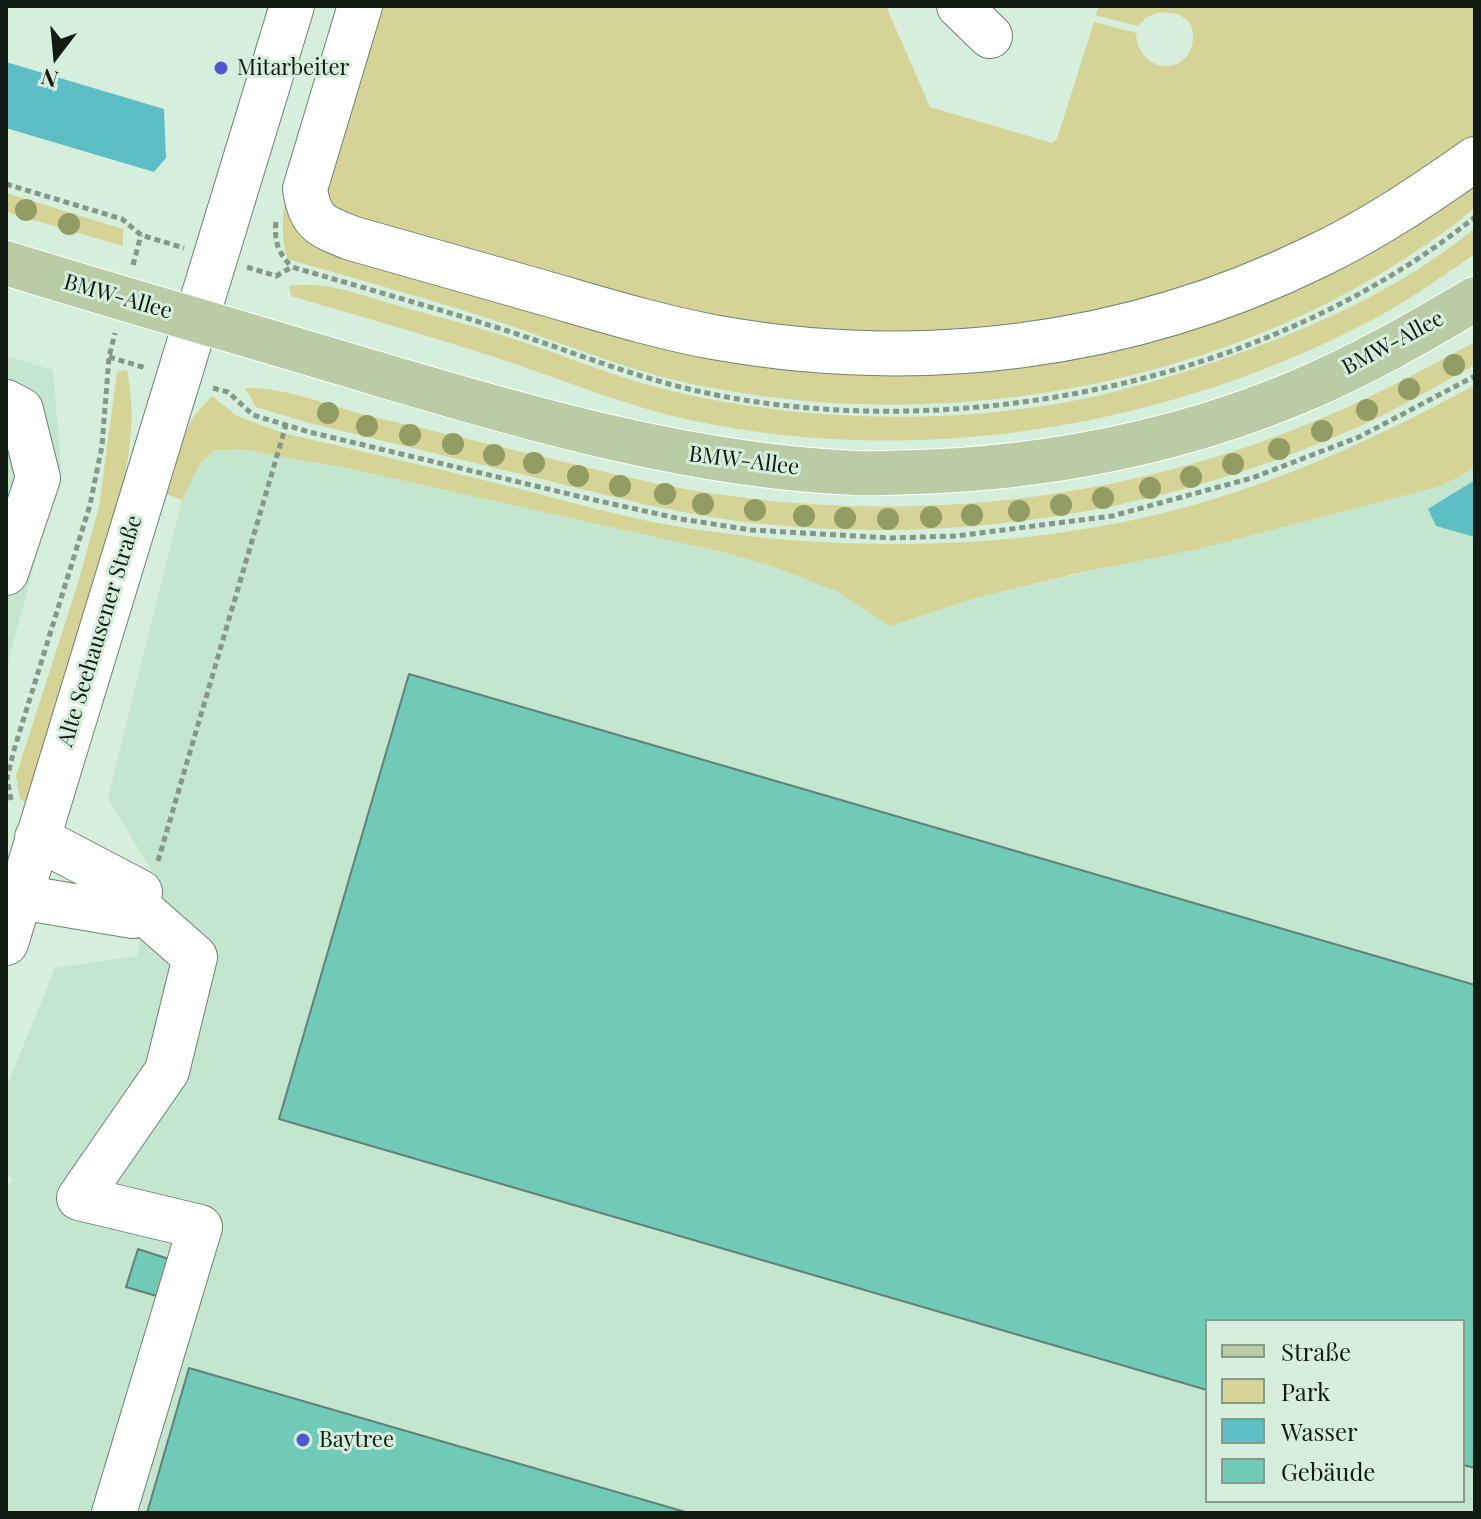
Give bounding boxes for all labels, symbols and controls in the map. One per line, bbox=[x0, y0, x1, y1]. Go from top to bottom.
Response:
north arrow bbox=[16, 16, 96, 96]
place label: Mitarbeiter bbox=[237, 55, 349, 81]
marker: Mitarbeiter bbox=[212, 59, 230, 77]
text: N bbox=[38, 62, 61, 96]
street label: BMW-Allee bbox=[61, 269, 175, 325]
street label: BMW-Allee bbox=[1338, 305, 1448, 381]
street label: BMW-Allee bbox=[687, 441, 801, 481]
street label: Alte Seehausener Straße bbox=[52, 512, 148, 750]
legend bbox=[1205, 1319, 1465, 1503]
text: Straße bbox=[1281, 1335, 1351, 1367]
text: Park bbox=[1281, 1375, 1330, 1407]
text: Wasser bbox=[1281, 1415, 1358, 1447]
place label: Baytree bbox=[319, 1427, 394, 1453]
marker: Baytree bbox=[294, 1431, 312, 1449]
text: Gebäude bbox=[1281, 1455, 1376, 1487]

